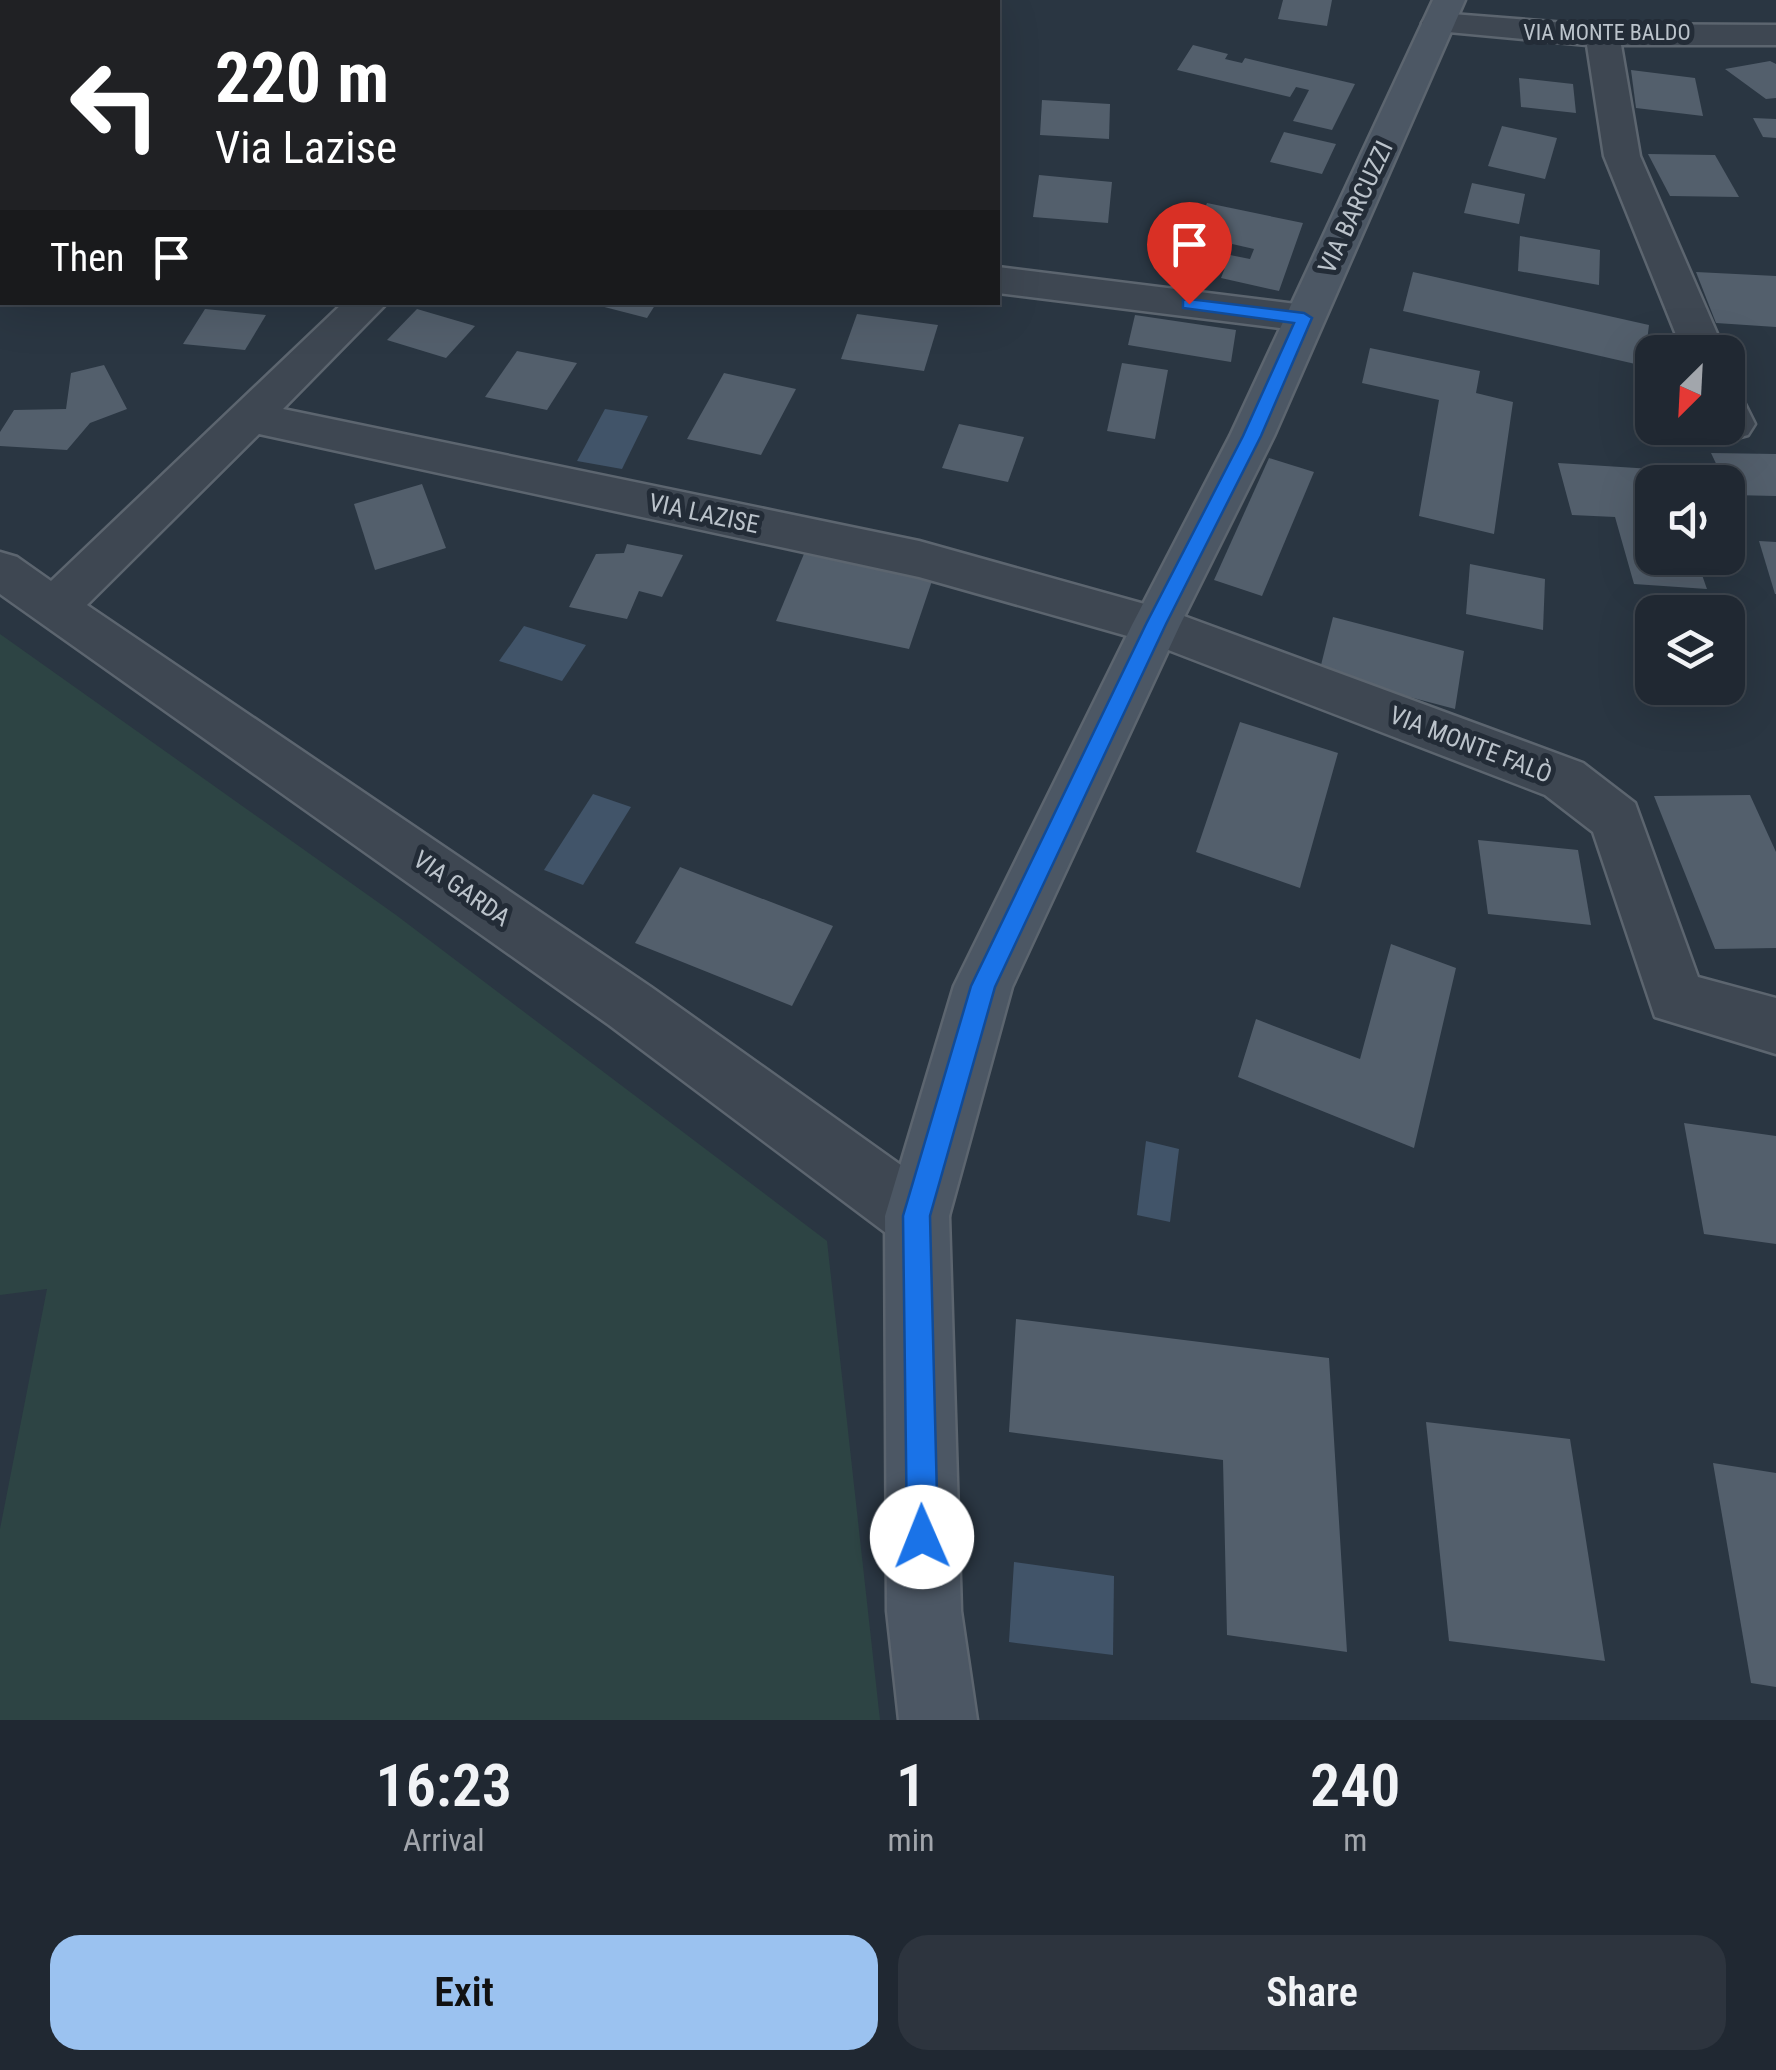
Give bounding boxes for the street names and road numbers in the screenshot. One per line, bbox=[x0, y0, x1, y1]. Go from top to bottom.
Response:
street label: VIA MONTE BALDO bbox=[1523, 20, 1691, 45]
street label: VIA BARCUZZI bbox=[1312, 136, 1399, 278]
street label: VIA LAZISE bbox=[646, 488, 762, 539]
street label: VIA MONTE FALÒ bbox=[1386, 699, 1556, 789]
street label: VIA GARDA bbox=[408, 845, 516, 932]

